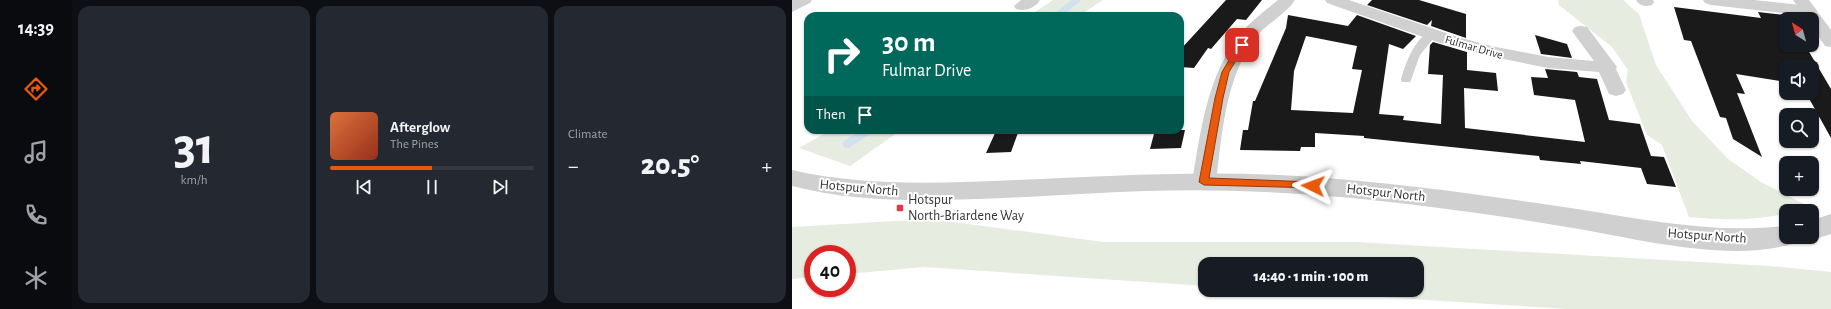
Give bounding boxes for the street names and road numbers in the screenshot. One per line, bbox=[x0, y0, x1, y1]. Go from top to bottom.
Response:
street label: Fulmar Drive bbox=[1444, 33, 1504, 61]
street label: Hotspur North bbox=[819, 178, 899, 198]
street label: Hotspur North bbox=[1346, 182, 1426, 204]
street label: Hotspur North bbox=[1667, 226, 1747, 246]

